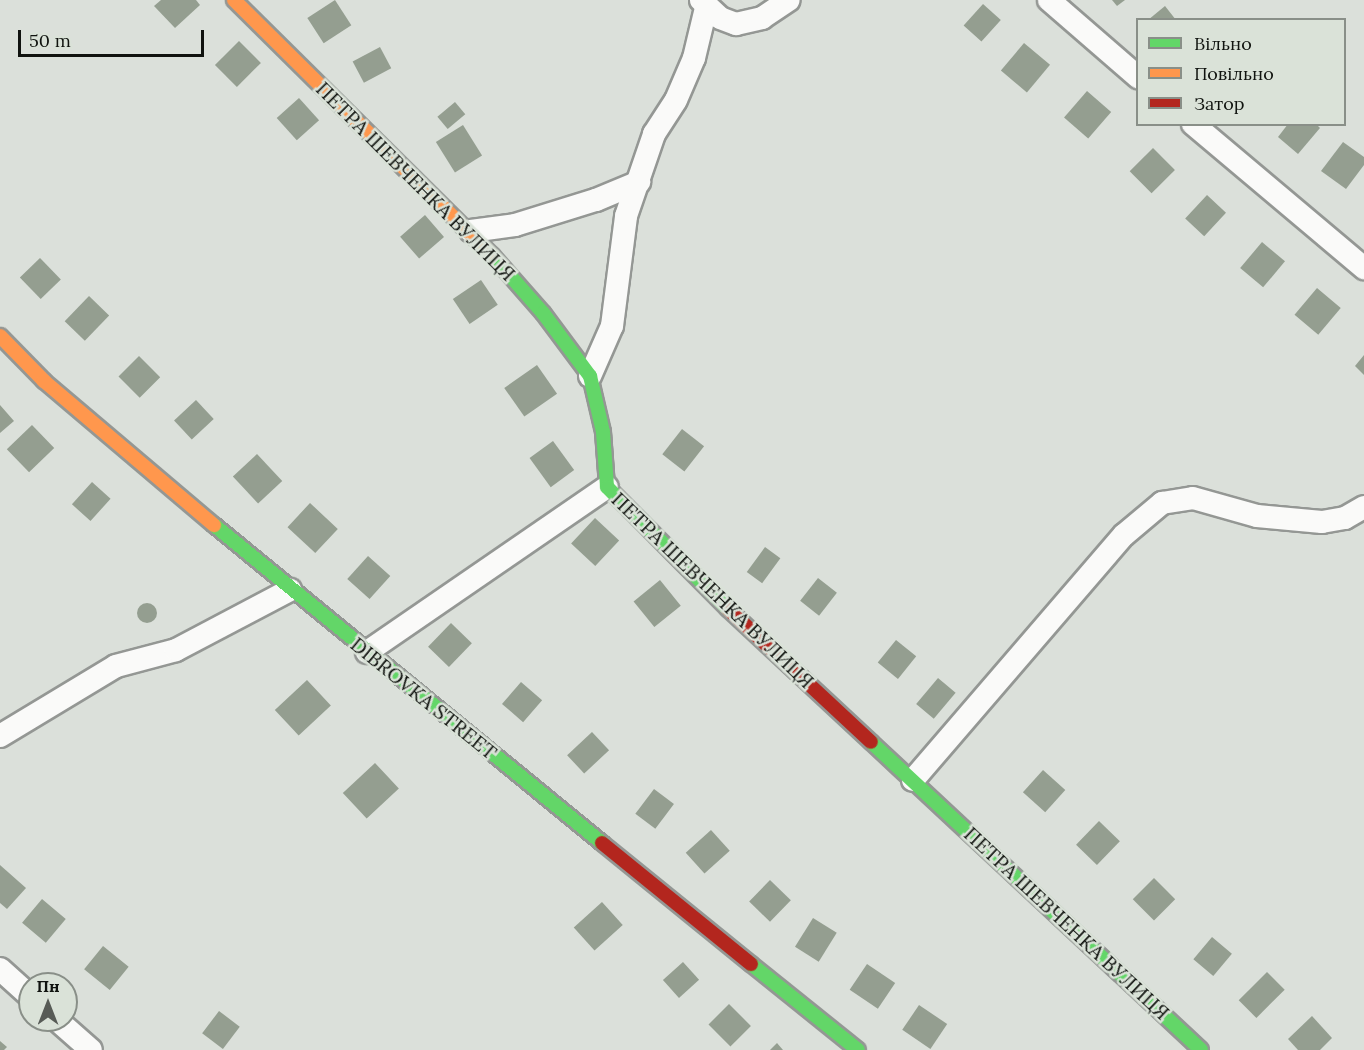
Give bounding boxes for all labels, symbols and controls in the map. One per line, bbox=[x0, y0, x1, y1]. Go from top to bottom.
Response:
scale bar bbox=[21, 18, 207, 56]
legend bbox=[1136, 18, 1346, 126]
text: 50 m bbox=[29, 29, 71, 52]
text: Вільно bbox=[1194, 32, 1252, 55]
text: Повільно bbox=[1194, 62, 1274, 85]
street label: ПЕТРА ШЕВЧЕНКА ВУЛИЦЯ bbox=[311, 76, 521, 286]
text: Затор bbox=[1194, 92, 1245, 115]
street label: ПЕТРА ШЕВЧЕНКА ВУЛИЦЯ bbox=[607, 487, 819, 693]
street label: DIBROVKA STREET bbox=[346, 632, 502, 764]
street label: ПЕТРА ШЕВЧЕНКА ВУЛИЦЯ bbox=[959, 822, 1175, 1024]
north arrow bbox=[18, 972, 78, 1032]
text: Пн bbox=[36, 976, 60, 996]

